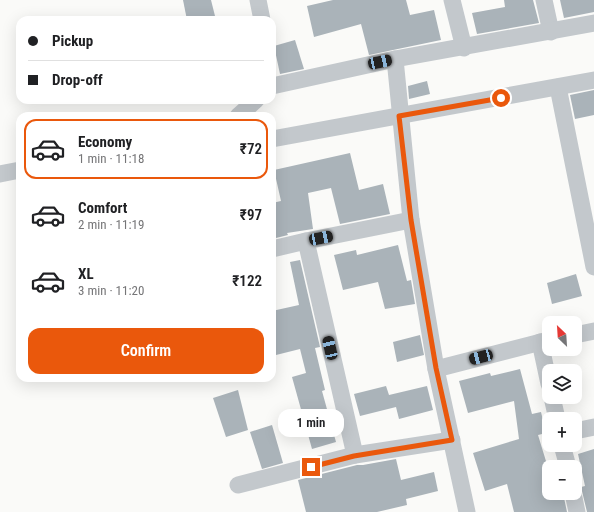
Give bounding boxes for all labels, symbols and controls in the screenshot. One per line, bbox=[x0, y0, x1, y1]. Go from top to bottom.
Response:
text: Pickup bbox=[52, 32, 93, 50]
car bbox=[367, 54, 393, 70]
text: Drop-off bbox=[52, 71, 103, 89]
route start bbox=[492, 89, 510, 107]
icon: car bbox=[30, 131, 66, 167]
text: Economy bbox=[78, 133, 132, 151]
text: ₹72 bbox=[240, 140, 262, 158]
text: 1 min · 11:18 bbox=[78, 151, 144, 166]
icon: car bbox=[30, 197, 66, 233]
text: Comfort bbox=[78, 199, 127, 217]
text: ₹97 bbox=[240, 206, 262, 224]
text: 2 min · 11:19 bbox=[78, 217, 144, 232]
car bbox=[308, 230, 334, 246]
icon: car bbox=[30, 263, 66, 299]
text: XL bbox=[78, 265, 94, 283]
text: ₹122 bbox=[232, 272, 262, 290]
text: 3 min · 11:20 bbox=[78, 283, 144, 298]
north arrow bbox=[542, 316, 582, 356]
map controls bbox=[542, 316, 582, 500]
button: Confirm bbox=[28, 328, 264, 374]
car bbox=[321, 335, 339, 361]
car bbox=[468, 348, 494, 366]
button: layers bbox=[542, 364, 582, 404]
callout: 1 min bbox=[278, 409, 344, 437]
button: + bbox=[542, 412, 582, 452]
text: 1 min bbox=[297, 415, 325, 430]
route end bbox=[302, 458, 320, 476]
button: − bbox=[542, 460, 582, 500]

